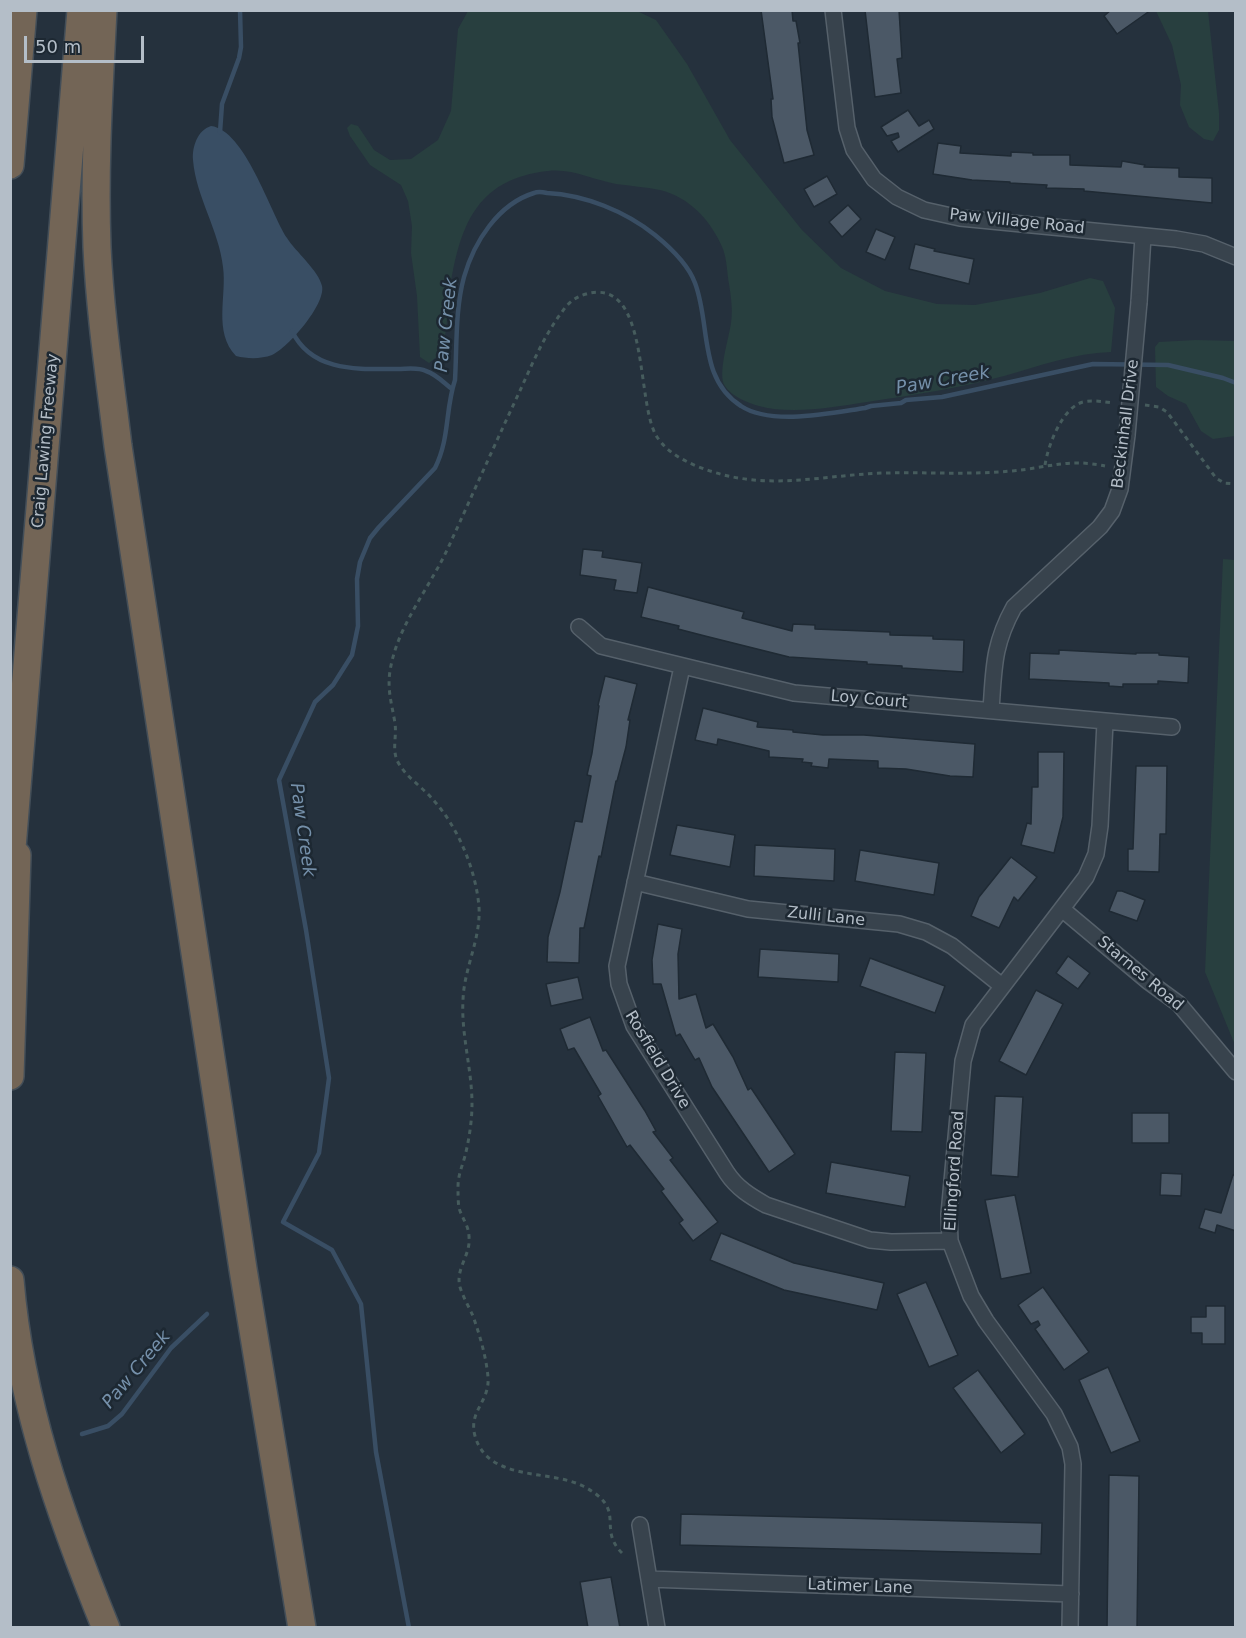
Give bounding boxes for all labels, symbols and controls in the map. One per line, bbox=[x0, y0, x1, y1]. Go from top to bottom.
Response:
scale bar bbox=[27, 24, 147, 62]
text: 50 m bbox=[35, 36, 81, 57]
street label: Paw Village Road bbox=[948, 205, 1086, 239]
water label: Paw Creek bbox=[431, 277, 463, 373]
street label: Craig Lawing Freeway bbox=[29, 353, 63, 529]
street label: Beckinhall Drive bbox=[1109, 358, 1143, 490]
water label: Paw Creek bbox=[894, 362, 992, 400]
street label: Loy Court bbox=[830, 687, 908, 713]
water label: Paw Creek bbox=[285, 782, 319, 878]
street label: Zulli Lane bbox=[786, 903, 866, 931]
street label: Starnes Road bbox=[1093, 933, 1187, 1015]
street label: Rosfield Drive bbox=[620, 1008, 694, 1112]
street label: Ellingford Road bbox=[941, 1110, 969, 1232]
water label: Paw Creek bbox=[98, 1327, 176, 1413]
street label: Latimer Lane bbox=[807, 1576, 913, 1598]

